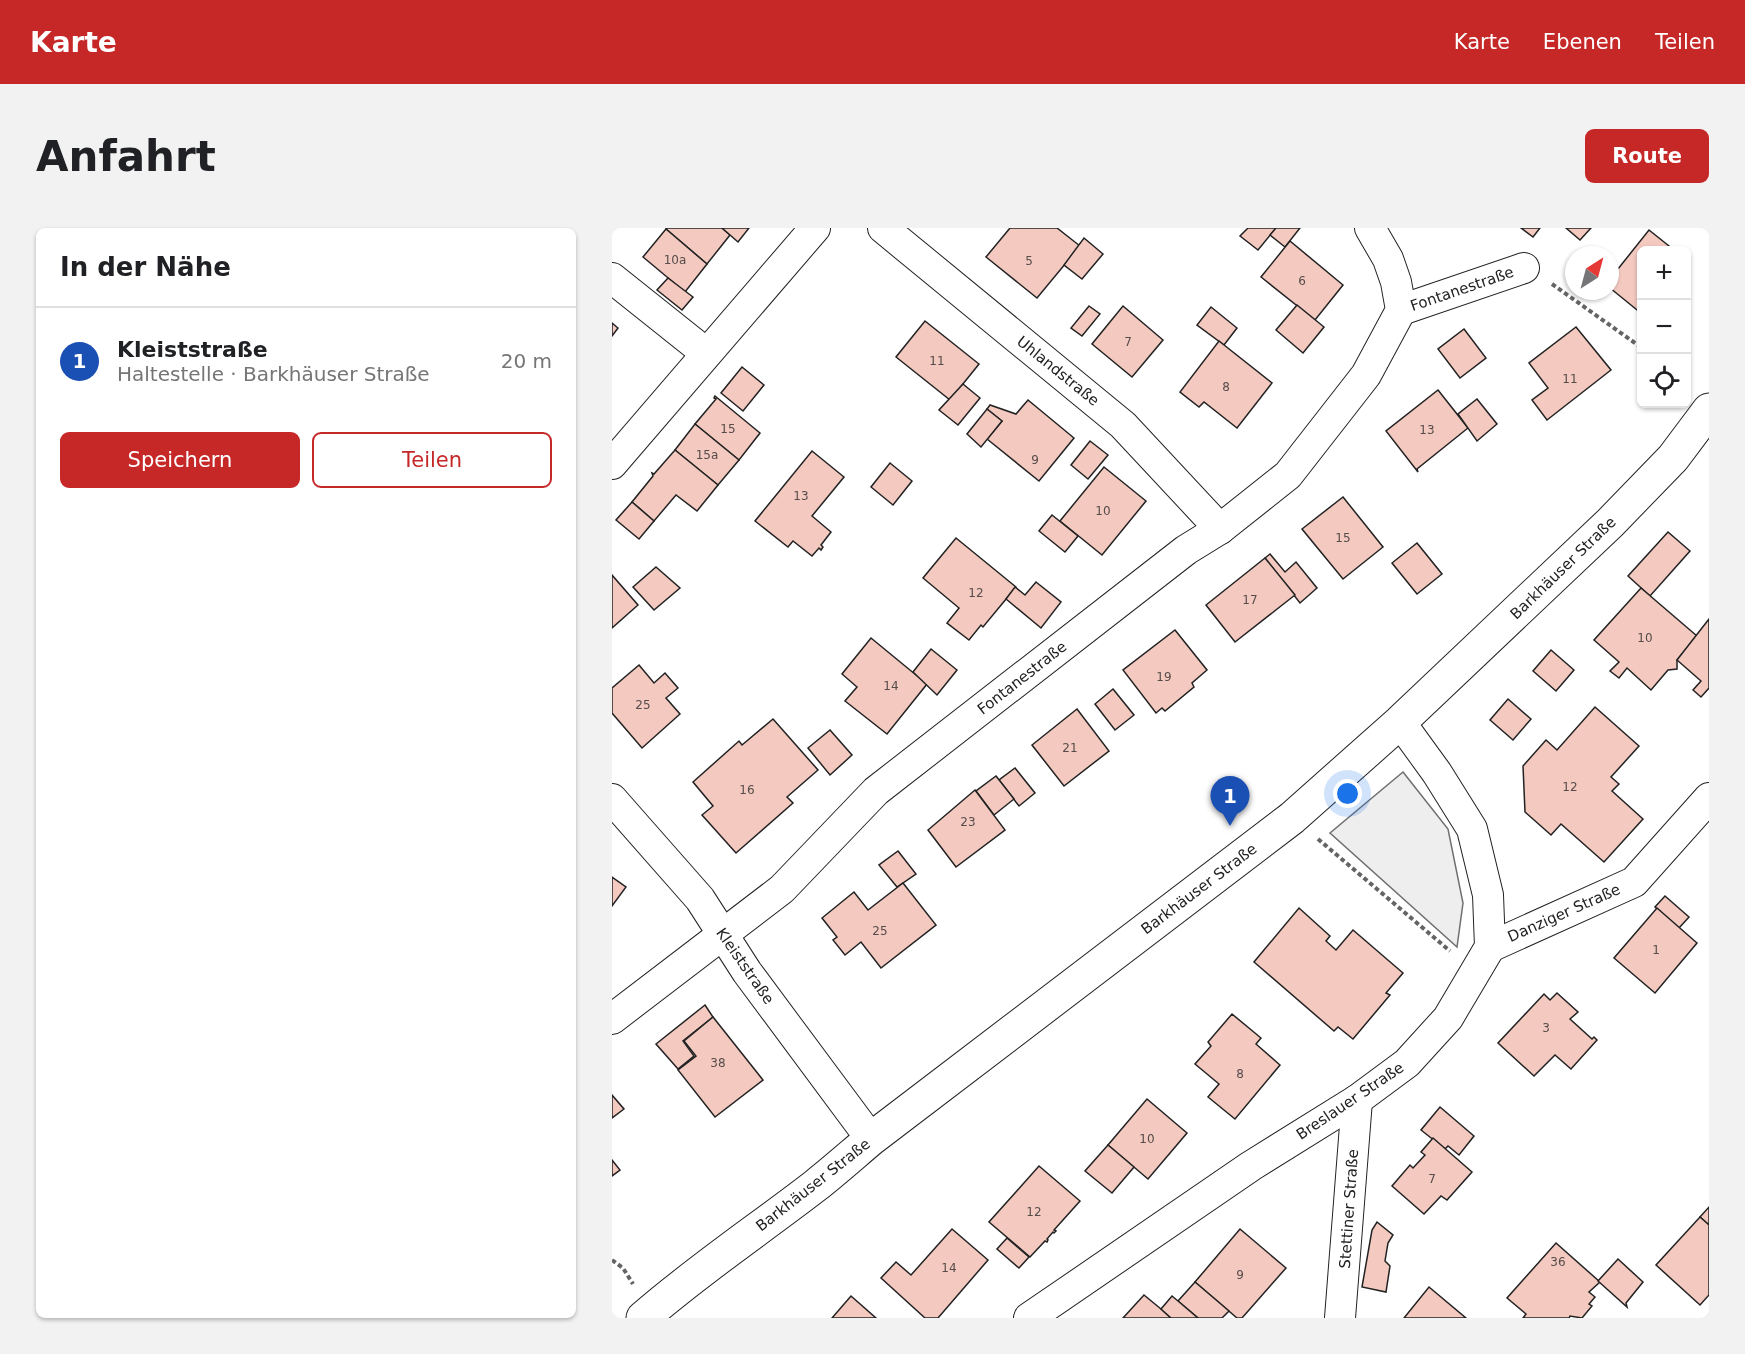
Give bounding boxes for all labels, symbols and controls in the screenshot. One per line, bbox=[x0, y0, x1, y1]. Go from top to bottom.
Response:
text: Karte bbox=[30, 26, 117, 59]
text: Karte bbox=[1454, 30, 1510, 54]
text: Ebenen bbox=[1543, 30, 1622, 54]
text: Teilen bbox=[1655, 30, 1715, 54]
button: Route bbox=[1585, 129, 1709, 183]
text: Anfahrt bbox=[36, 132, 216, 181]
north arrow bbox=[1565, 246, 1619, 300]
map controls bbox=[1637, 246, 1691, 408]
button: + bbox=[1637, 246, 1691, 300]
text: In der Nähe bbox=[60, 252, 231, 282]
house number: 10a bbox=[664, 253, 686, 267]
house number: 5 bbox=[1025, 254, 1033, 268]
street label: Fontanestraße bbox=[1408, 263, 1516, 315]
house number: 6 bbox=[1298, 274, 1306, 288]
button: − bbox=[1637, 300, 1691, 354]
street label: Uhlandstraße bbox=[1013, 332, 1103, 410]
house number: 7 bbox=[1124, 335, 1132, 349]
text: Kleiststraße bbox=[117, 337, 268, 362]
text: 1 bbox=[73, 349, 86, 373]
text: 20 m bbox=[501, 349, 552, 373]
house number: 11 bbox=[929, 354, 945, 368]
button: locate bbox=[1637, 354, 1691, 408]
text: Haltestelle · Barkhäuser Straße bbox=[117, 362, 430, 386]
house number: 11 bbox=[1562, 372, 1578, 386]
house number: 8 bbox=[1222, 380, 1230, 394]
house number: 15 bbox=[720, 422, 736, 436]
house number: 13 bbox=[1419, 423, 1435, 437]
button: Speichern bbox=[60, 432, 300, 488]
button: Teilen bbox=[312, 432, 552, 488]
house number: 15a bbox=[696, 448, 718, 462]
house number: 9 bbox=[1031, 453, 1039, 467]
house number: 13 bbox=[793, 489, 809, 503]
house number: 10 bbox=[1095, 504, 1111, 518]
street label: Barkhäuser Straße bbox=[1506, 513, 1620, 623]
house number: 15 bbox=[1335, 531, 1351, 545]
house number: 12 bbox=[968, 586, 984, 600]
house number: 17 bbox=[1242, 593, 1258, 607]
house number: 10 bbox=[1637, 631, 1653, 645]
street label: Fontanestraße bbox=[974, 638, 1070, 718]
house number: 19 bbox=[1156, 670, 1172, 684]
house number: 14 bbox=[883, 679, 899, 693]
house number: 25 bbox=[635, 698, 651, 712]
house number: 21 bbox=[1062, 741, 1078, 755]
pin: 1 bbox=[1210, 776, 1250, 826]
your location bbox=[1333, 779, 1362, 808]
house number: 12 bbox=[1562, 780, 1578, 794]
house number: 16 bbox=[739, 783, 755, 797]
house number: 23 bbox=[960, 815, 976, 829]
street label: Barkhäuser Straße bbox=[1138, 840, 1260, 938]
street label: Danziger Straße bbox=[1505, 880, 1623, 946]
street label: Kleiststraße bbox=[712, 924, 778, 1008]
house number: 25 bbox=[872, 924, 888, 938]
house number: 1 bbox=[1652, 943, 1660, 957]
house number: 3 bbox=[1542, 1021, 1550, 1035]
house number: 38 bbox=[710, 1056, 726, 1070]
street label: Breslauer Straße bbox=[1293, 1058, 1407, 1144]
house number: 8 bbox=[1236, 1067, 1244, 1081]
house number: 10 bbox=[1139, 1132, 1155, 1146]
street label: Barkhäuser Straße bbox=[752, 1135, 874, 1235]
street label: Stettiner Straße bbox=[1336, 1149, 1362, 1269]
house number: 7 bbox=[1428, 1172, 1436, 1186]
house number: 12 bbox=[1026, 1205, 1042, 1219]
house number: 36 bbox=[1550, 1255, 1566, 1269]
house number: 14 bbox=[941, 1261, 957, 1275]
house number: 9 bbox=[1236, 1268, 1244, 1282]

